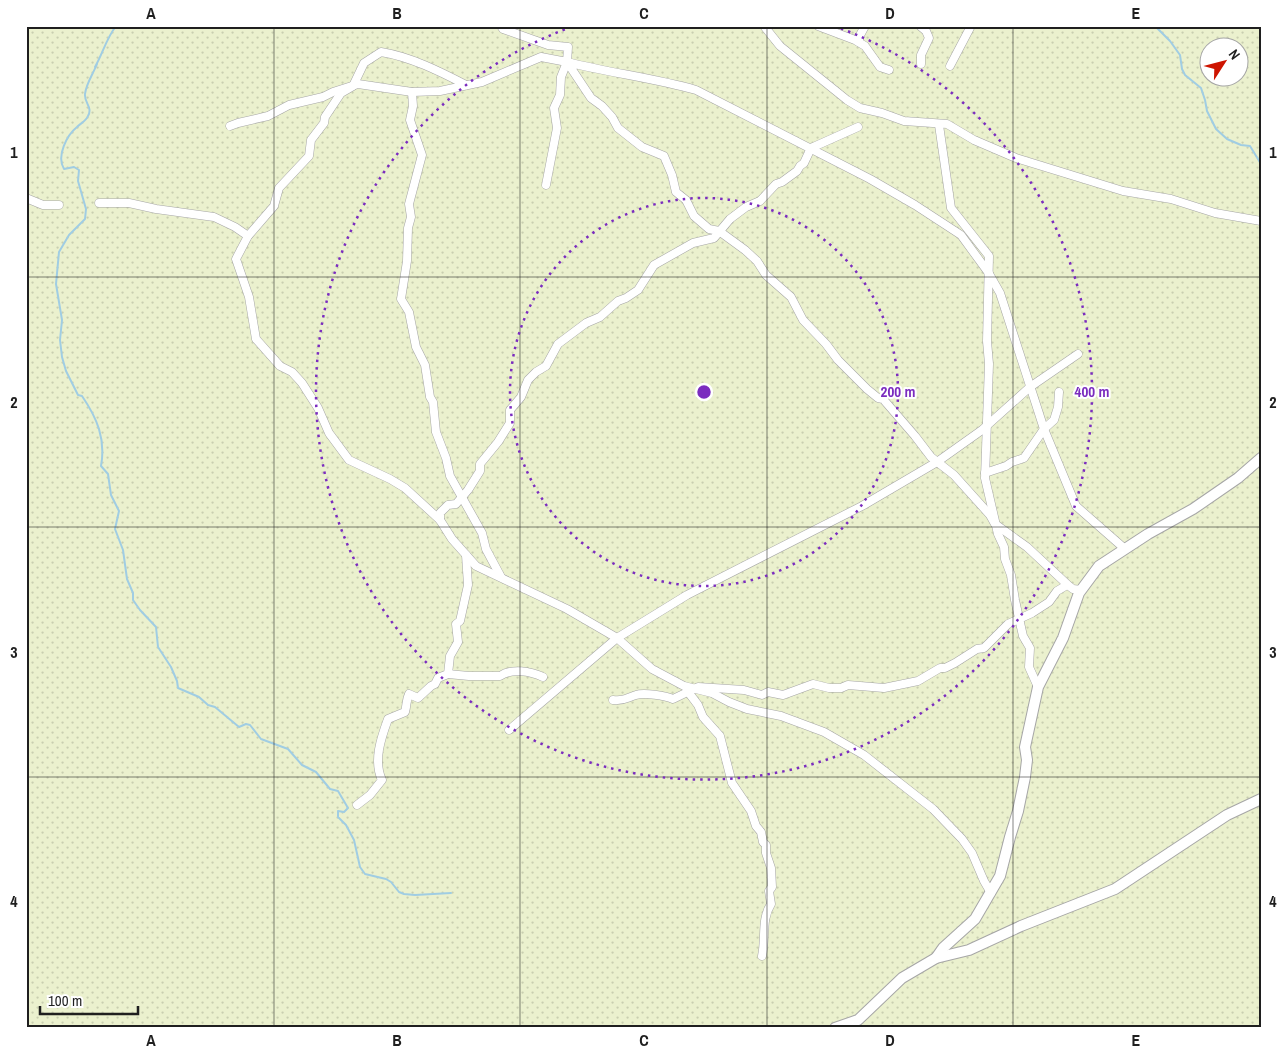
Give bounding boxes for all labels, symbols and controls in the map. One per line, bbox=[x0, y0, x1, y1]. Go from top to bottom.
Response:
text: A bbox=[146, 2, 156, 24]
text: B bbox=[392, 2, 402, 24]
text: C bbox=[639, 2, 649, 24]
text: D bbox=[885, 2, 895, 24]
text: E bbox=[1132, 2, 1141, 24]
north arrow bbox=[1200, 38, 1250, 88]
text: N bbox=[1225, 46, 1244, 63]
text: 1 bbox=[10, 141, 18, 163]
text: 1 bbox=[1269, 141, 1277, 163]
text: 200 m bbox=[881, 381, 915, 402]
text: 400 m bbox=[1075, 381, 1109, 402]
centre of rings bbox=[695, 383, 713, 401]
text: 2 bbox=[10, 391, 18, 413]
text: 2 bbox=[1269, 391, 1277, 413]
text: 3 bbox=[10, 641, 18, 663]
text: 3 bbox=[1269, 641, 1277, 663]
text: 4 bbox=[10, 890, 18, 912]
text: 4 bbox=[1269, 890, 1277, 912]
scale bar bbox=[40, 984, 138, 1016]
text: 100 m bbox=[48, 990, 82, 1011]
text: A bbox=[146, 1029, 156, 1051]
text: B bbox=[392, 1029, 402, 1051]
text: C bbox=[639, 1029, 649, 1051]
text: D bbox=[885, 1029, 895, 1051]
text: E bbox=[1132, 1029, 1141, 1051]

